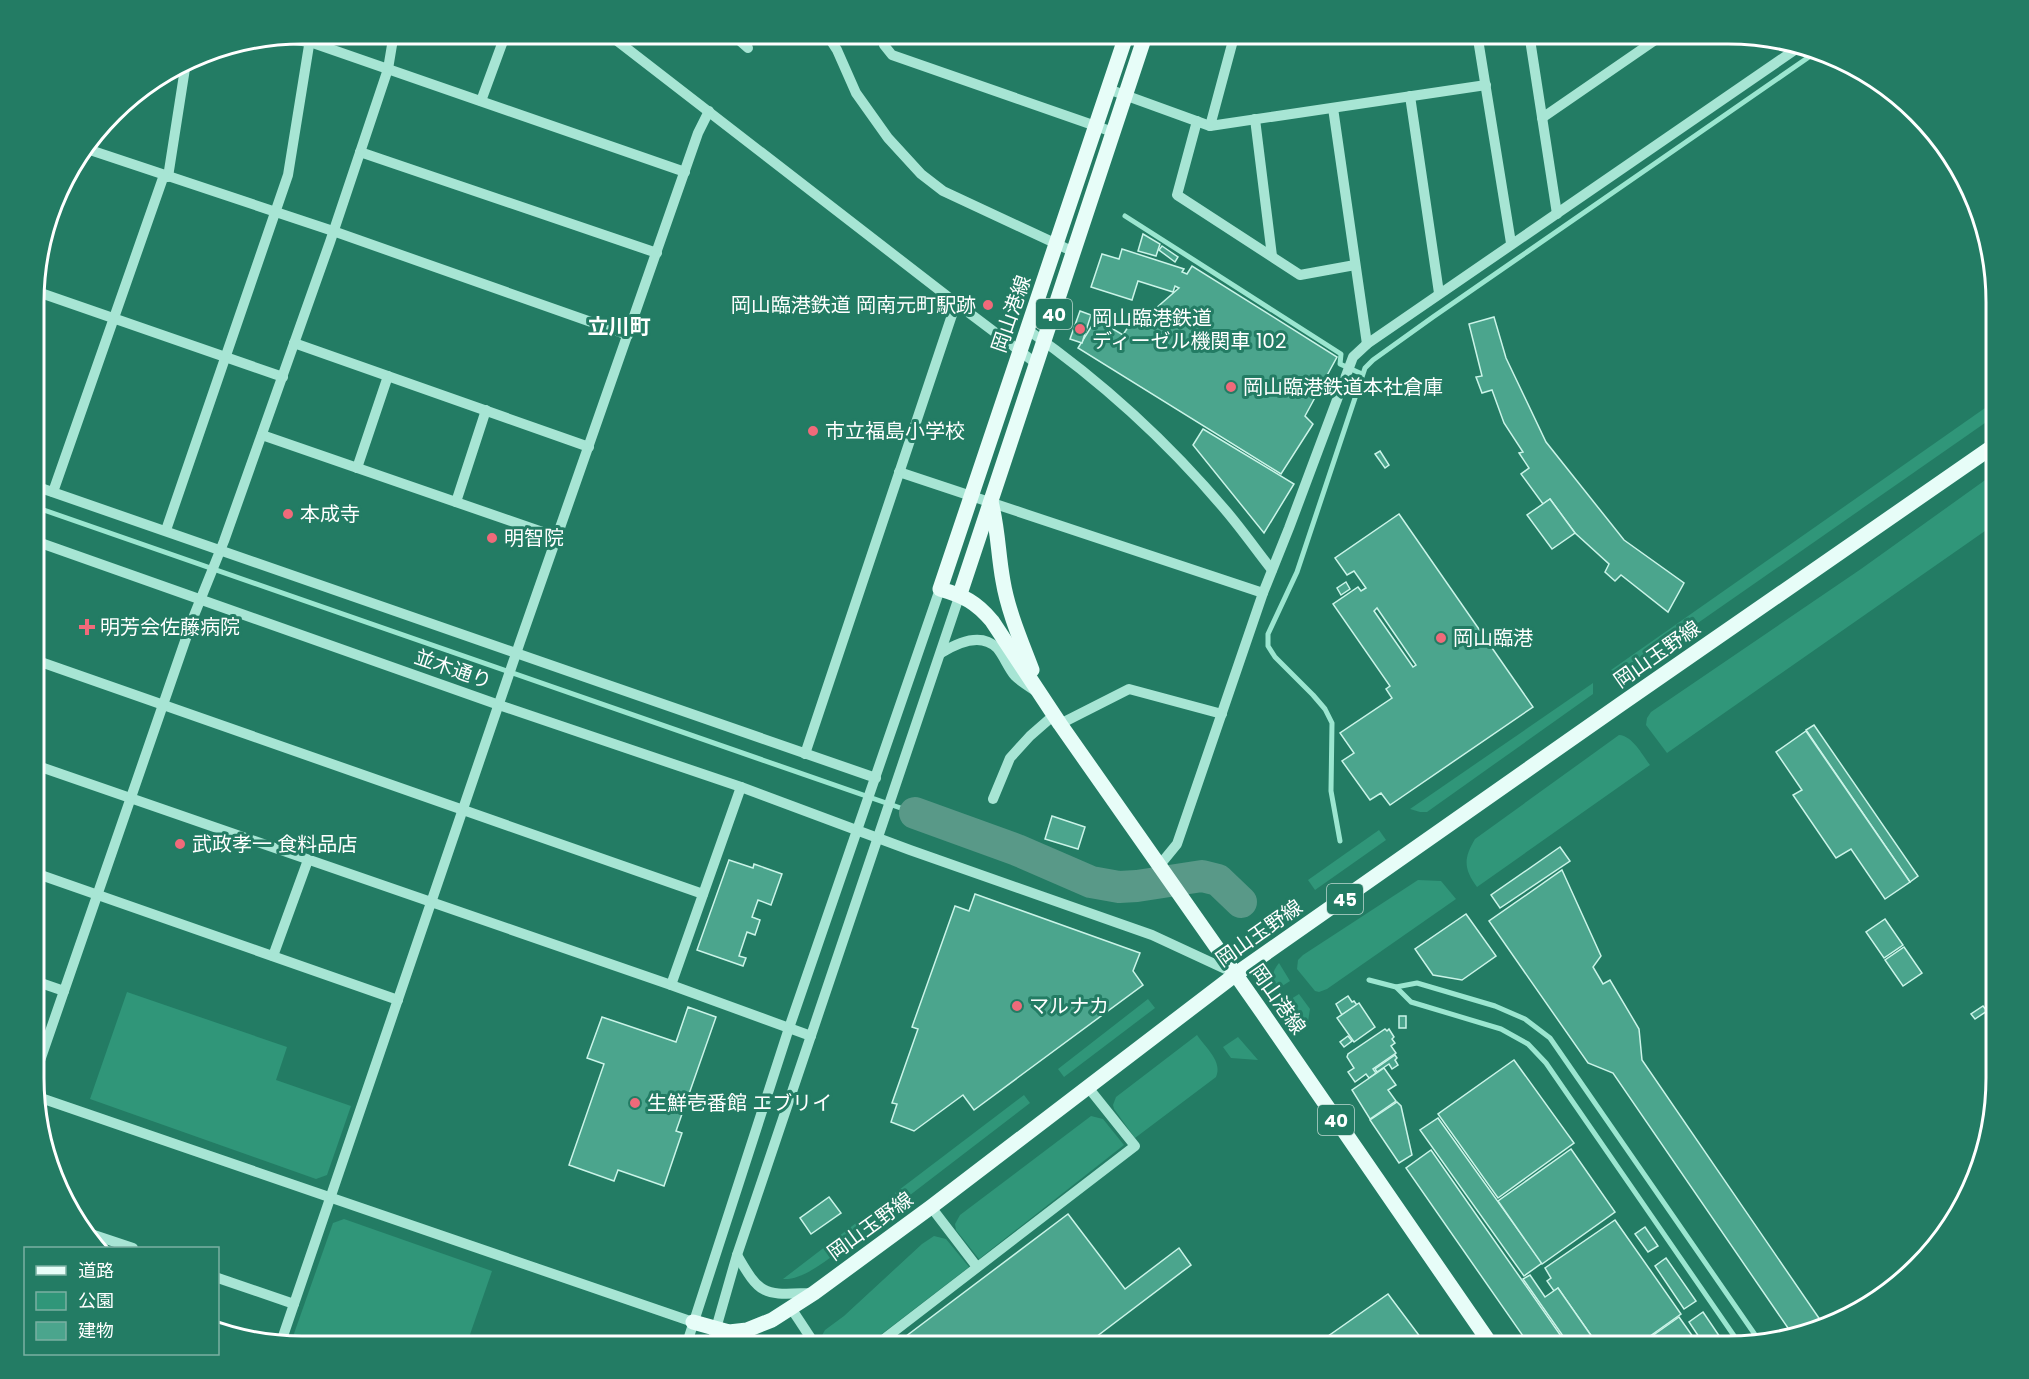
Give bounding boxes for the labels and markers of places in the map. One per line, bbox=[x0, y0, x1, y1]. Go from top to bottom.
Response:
place label: 岡山臨港鉄道 岡南元町駅跡 bbox=[731, 291, 976, 319]
marker: 岡山臨港鉄道 岡南元町駅跡 bbox=[981, 298, 995, 312]
place label: 岡山臨港鉄道 ディーゼル機関車 102 bbox=[1092, 304, 1286, 355]
marker: 岡山臨港鉄道 ディーゼル機関車 102 bbox=[1073, 322, 1087, 336]
place label: 岡山臨港鉄道本社倉庫 bbox=[1243, 373, 1443, 401]
marker: 岡山臨港鉄道本社倉庫 bbox=[1224, 380, 1238, 394]
place label: 市立福島小学校 bbox=[825, 417, 965, 445]
marker: 市立福島小学校 bbox=[806, 424, 820, 438]
place label: 本成寺 bbox=[300, 500, 360, 528]
marker: 本成寺 bbox=[281, 507, 295, 521]
place label: 明智院 bbox=[504, 524, 564, 552]
marker: 明智院 bbox=[485, 531, 499, 545]
place label: 明芳会佐藤病院 bbox=[100, 613, 240, 641]
marker: 明芳会佐藤病院 bbox=[78, 618, 96, 636]
place label: 岡山臨港 bbox=[1453, 624, 1533, 652]
marker: 岡山臨港 bbox=[1434, 631, 1448, 645]
place label: 武政孝一 食料品店 bbox=[192, 830, 357, 858]
marker: 武政孝一 食料品店 bbox=[173, 837, 187, 851]
place label: マルナカ bbox=[1029, 992, 1109, 1020]
marker: マルナカ bbox=[1010, 999, 1024, 1013]
place label: 生鮮壱番館 エブリイ bbox=[647, 1089, 832, 1117]
marker: 生鮮壱番館 エブリイ bbox=[628, 1096, 642, 1110]

